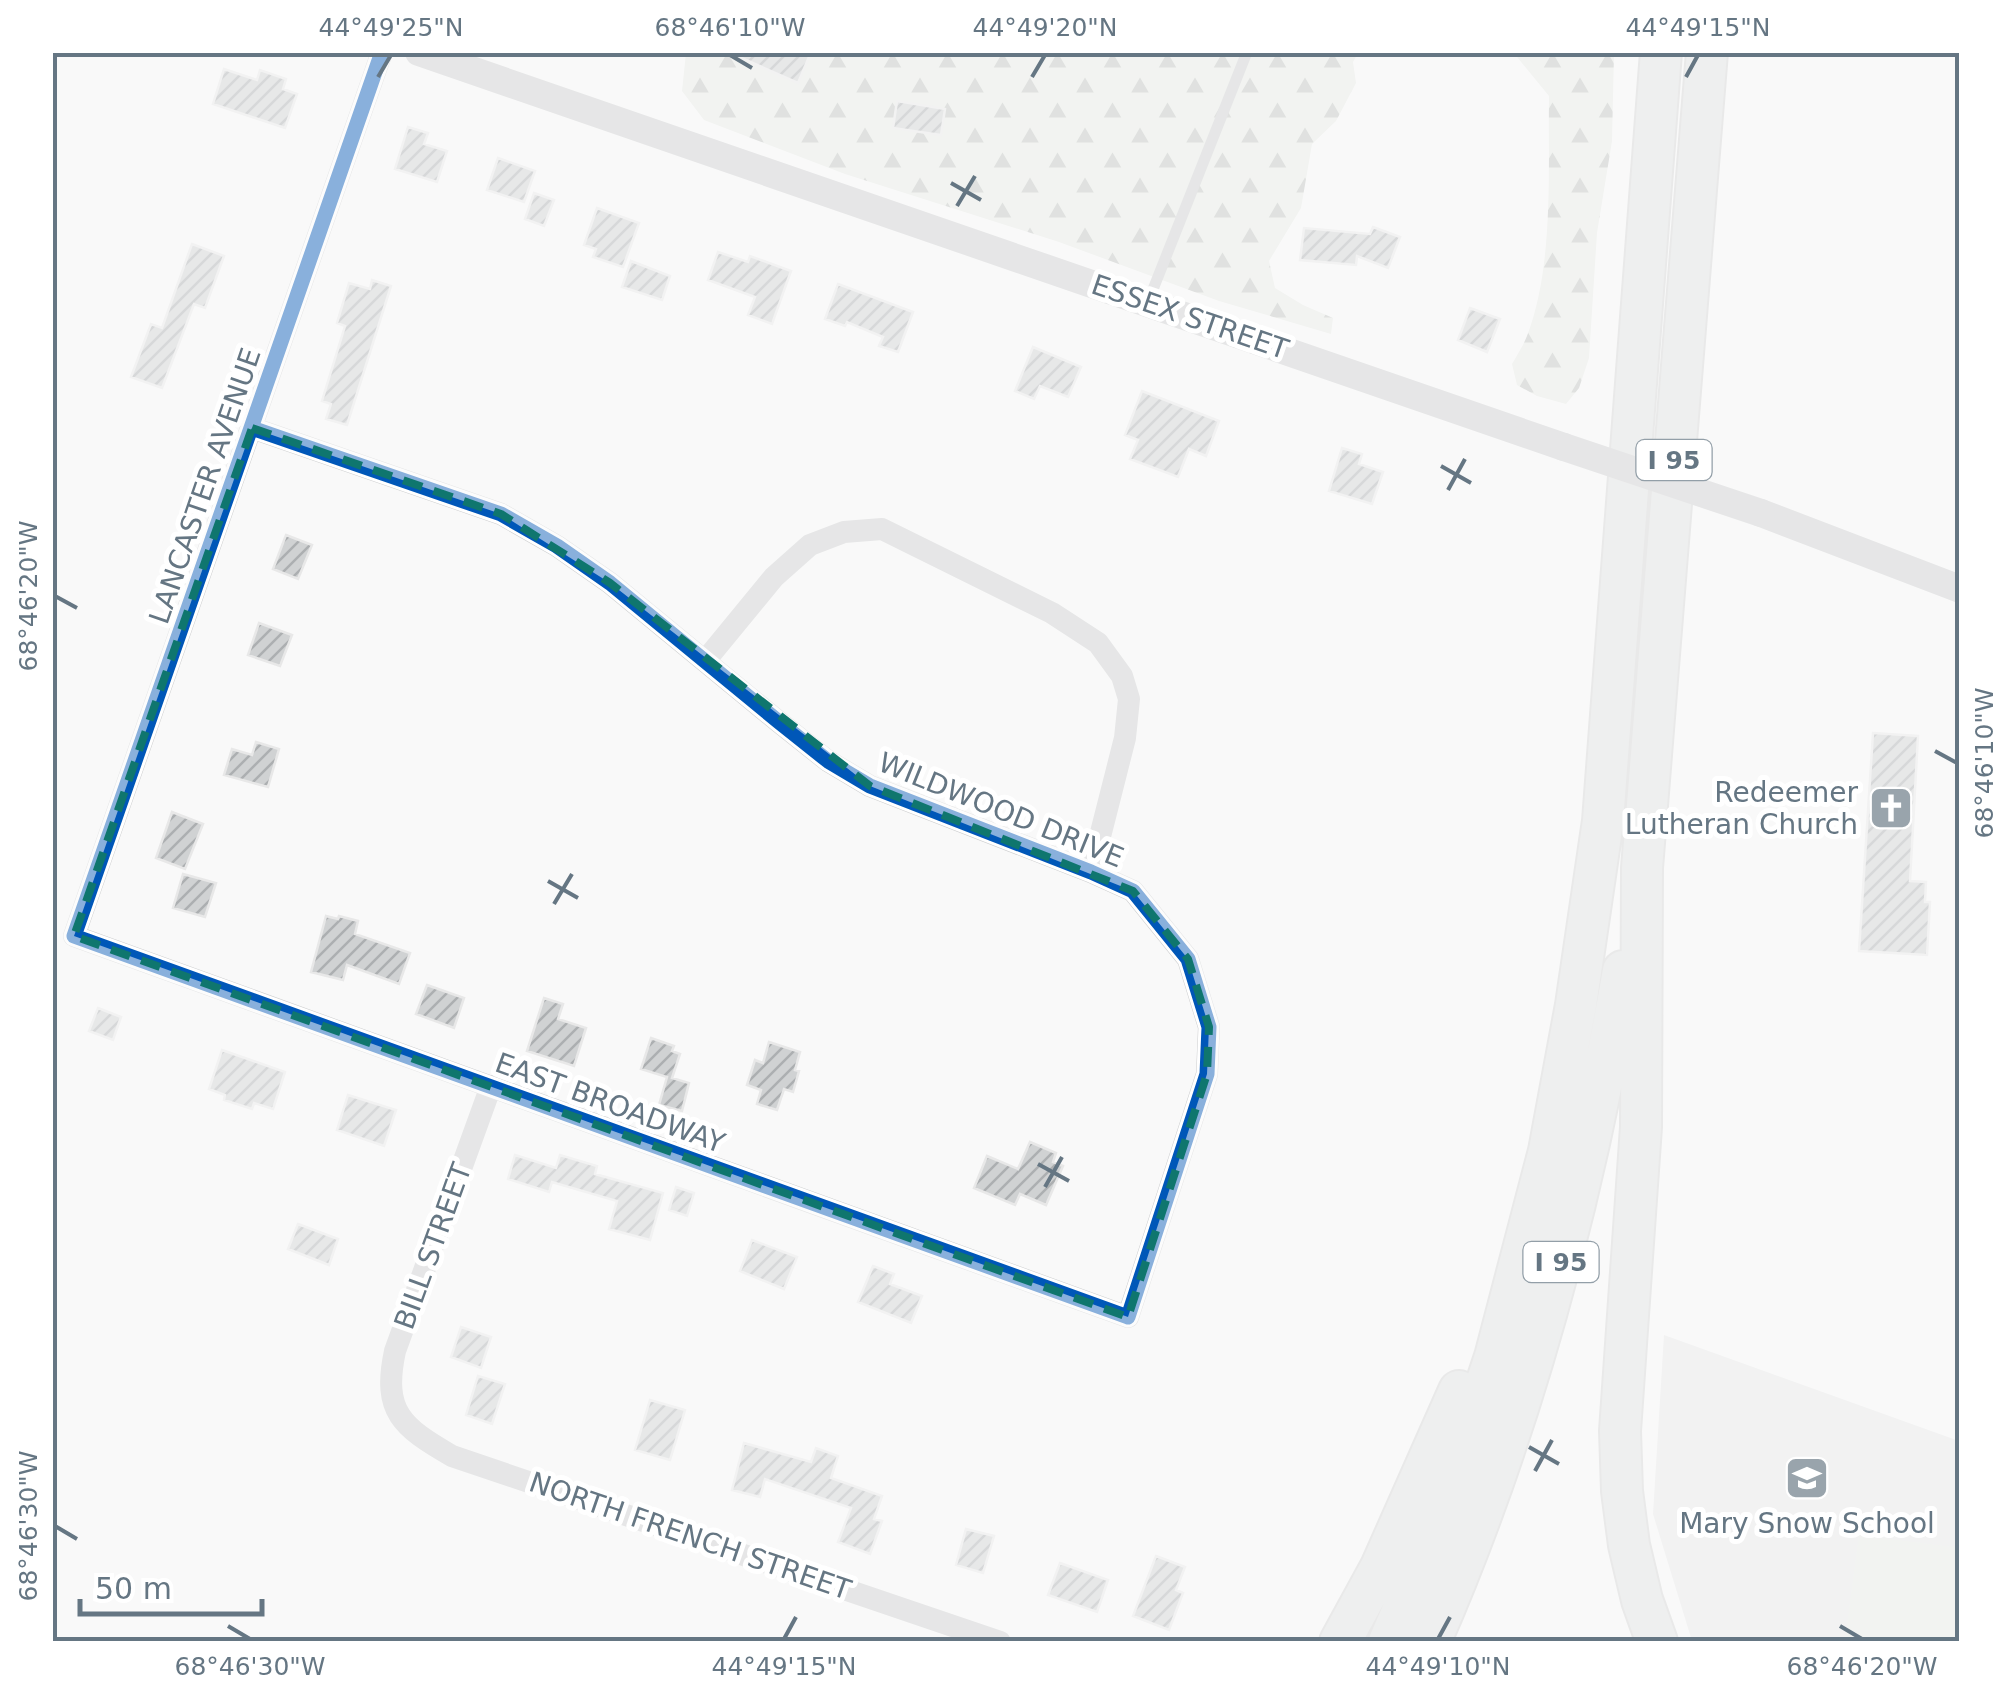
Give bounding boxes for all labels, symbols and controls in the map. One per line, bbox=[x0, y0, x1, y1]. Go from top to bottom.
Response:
text: 44°49'25"N bbox=[318, 13, 464, 42]
text: 68°46'10"W bbox=[654, 13, 806, 42]
text: 44°49'20"N bbox=[972, 13, 1118, 42]
text: 44°49'15"N bbox=[1625, 13, 1771, 42]
street label: ESSEX STREET bbox=[1087, 268, 1294, 366]
street label: LANCASTER AVENUE bbox=[142, 344, 268, 628]
road number: I 95 bbox=[1636, 440, 1712, 480]
text: 68°46'20"W bbox=[14, 520, 43, 672]
text: 68°46'10"W bbox=[1970, 687, 1999, 839]
street label: WILDWOOD DRIVE bbox=[874, 746, 1128, 874]
place label: Redeemer Lutheran Church bbox=[1625, 776, 1858, 841]
church icon: Redeemer Lutheran Church bbox=[1868, 785, 1914, 831]
street label: EAST BROADWAY bbox=[491, 1046, 730, 1160]
street label: BILL STREET bbox=[388, 1158, 479, 1334]
road number: I 95 bbox=[1524, 1242, 1598, 1282]
text: 68°46'30"W bbox=[14, 1450, 43, 1602]
school or university icon: Mary Snow School bbox=[1784, 1455, 1830, 1501]
street label: NORTH FRENCH STREET bbox=[525, 1465, 856, 1607]
place label: Mary Snow School bbox=[1679, 1507, 1935, 1540]
scale bar bbox=[80, 1554, 262, 1616]
text: 50 m bbox=[95, 1571, 172, 1606]
text: 68°46'30"W bbox=[174, 1652, 326, 1681]
text: 44°49'15"N bbox=[711, 1652, 857, 1681]
text: 44°49'10"N bbox=[1365, 1652, 1511, 1681]
text: 68°46'20"W bbox=[1786, 1652, 1938, 1681]

